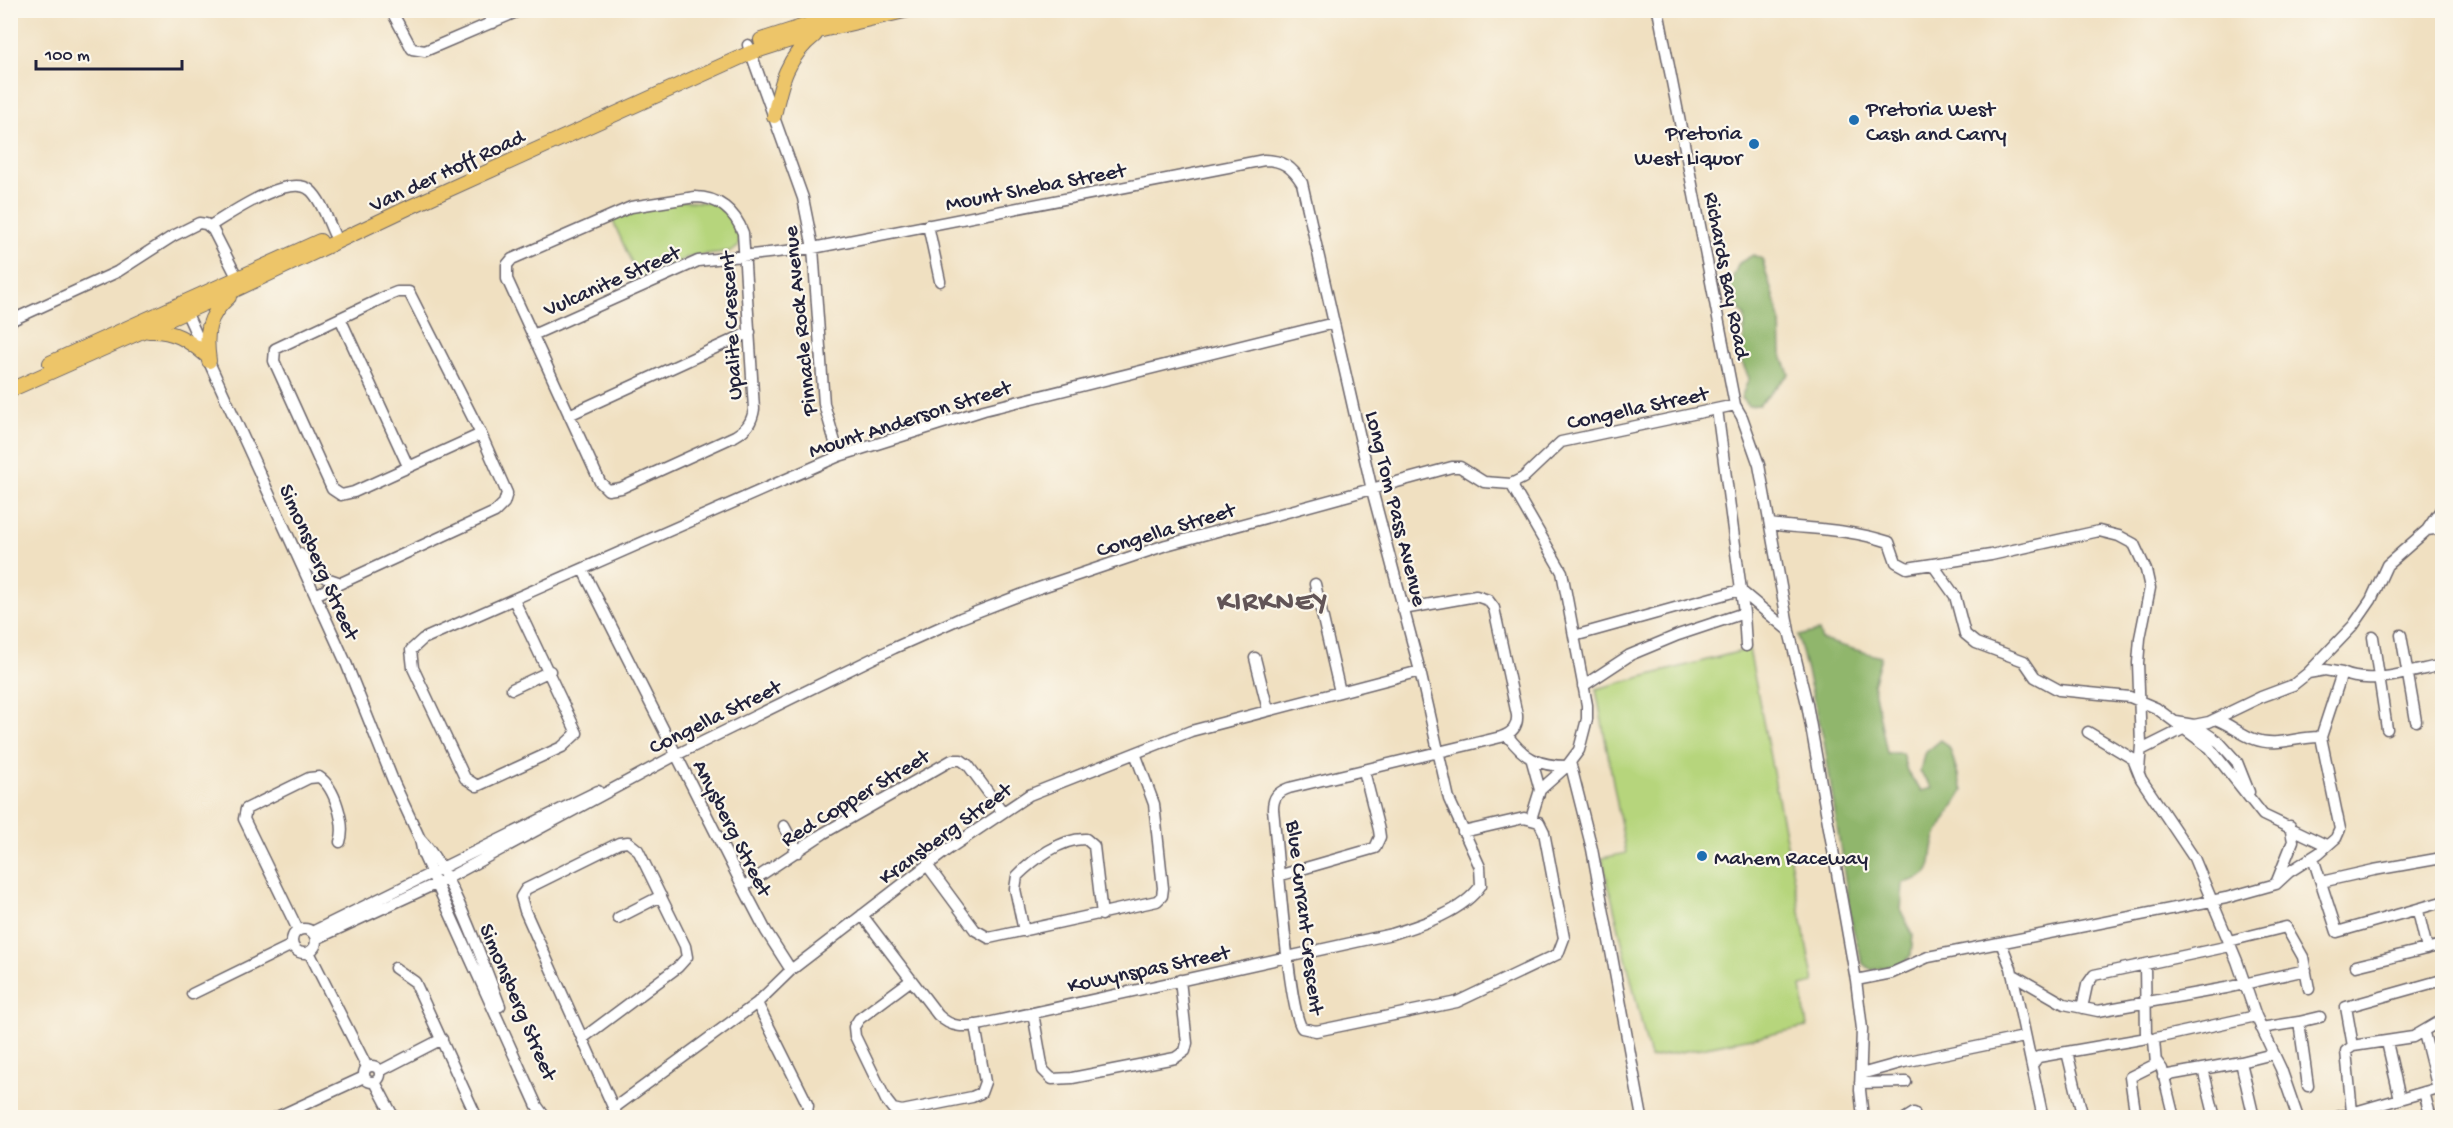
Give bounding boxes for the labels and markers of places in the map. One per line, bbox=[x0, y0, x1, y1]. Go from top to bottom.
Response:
place label: Pretoria West Cash and Carry bbox=[1865, 98, 2007, 149]
marker: Pretoria West Cash and Carry bbox=[1847, 113, 1861, 127]
place label: Pretoria West Liquor bbox=[1634, 122, 1744, 173]
marker: Pretoria West Liquor bbox=[1747, 137, 1761, 151]
place label: Mahem Raceway bbox=[1714, 847, 1868, 873]
marker: Mahem Raceway bbox=[1695, 849, 1709, 863]

